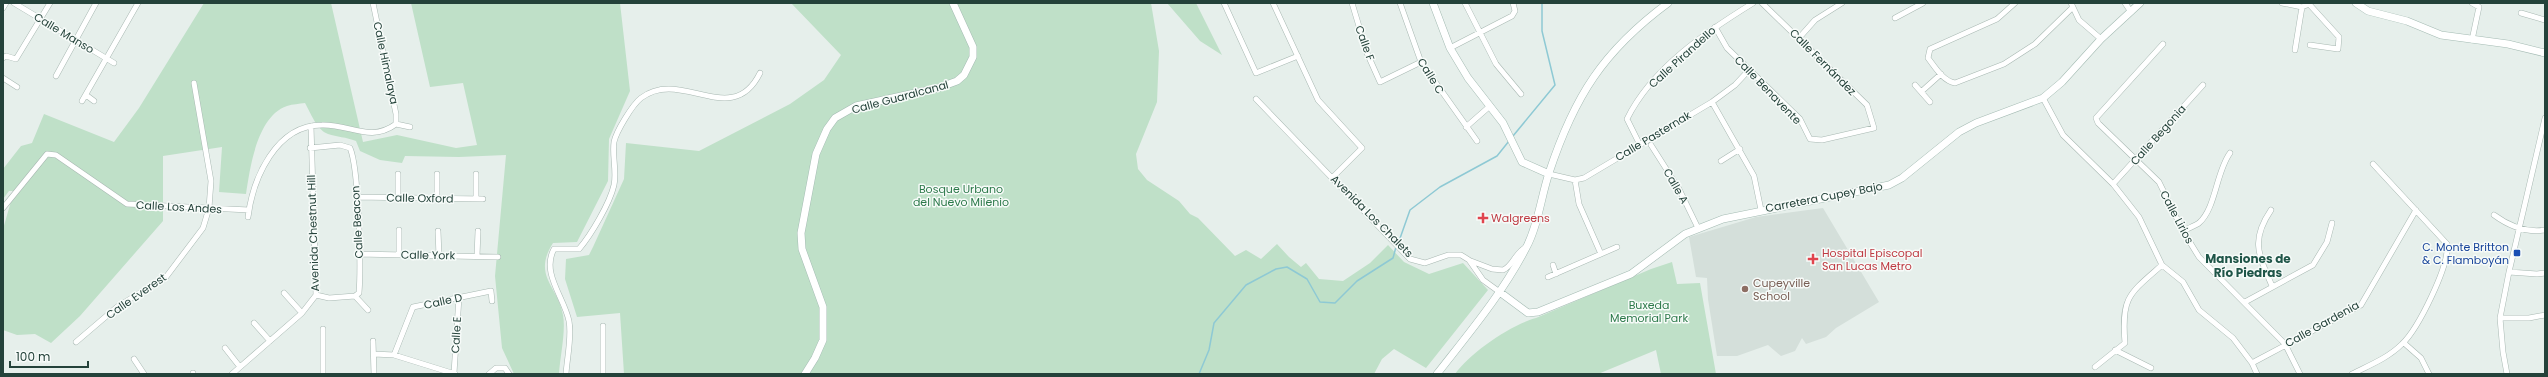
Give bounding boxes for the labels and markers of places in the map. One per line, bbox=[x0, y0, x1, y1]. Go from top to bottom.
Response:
place label: Walgreens bbox=[1491, 210, 1550, 226]
marker: Walgreens bbox=[1478, 213, 1488, 223]
place label: C. Monte Britton & C. Flamboyán bbox=[2422, 239, 2509, 268]
place label: Hospital Episcopal San Lucas Metro bbox=[1822, 245, 1922, 274]
marker: C. Monte Britton & C. Flamboyán bbox=[2512, 248, 2522, 258]
marker: Hospital Episcopal San Lucas Metro bbox=[1807, 253, 1819, 265]
place label: Cupeyville School bbox=[1753, 275, 1810, 304]
marker: Cupeyville School bbox=[1740, 284, 1750, 294]

